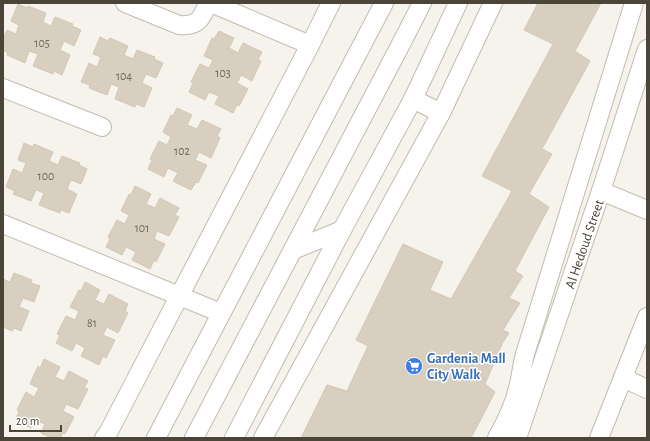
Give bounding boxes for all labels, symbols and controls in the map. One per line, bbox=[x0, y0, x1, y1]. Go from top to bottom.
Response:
house number: 105 bbox=[34, 37, 50, 49]
house number: 103 bbox=[215, 67, 231, 79]
house number: 104 bbox=[116, 70, 132, 82]
house number: 102 bbox=[174, 145, 190, 157]
house number: 100 bbox=[38, 170, 54, 182]
street label: Al Hedoud Street bbox=[563, 197, 607, 291]
house number: 101 bbox=[135, 222, 149, 234]
house number: 81 bbox=[87, 317, 97, 329]
place label: Gardenia Mall City Walk bbox=[427, 352, 506, 382]
supermarket icon: Gardenia Mall City Walk bbox=[404, 356, 424, 376]
scale bar bbox=[10, 407, 61, 433]
text: 20 m bbox=[16, 415, 39, 427]

